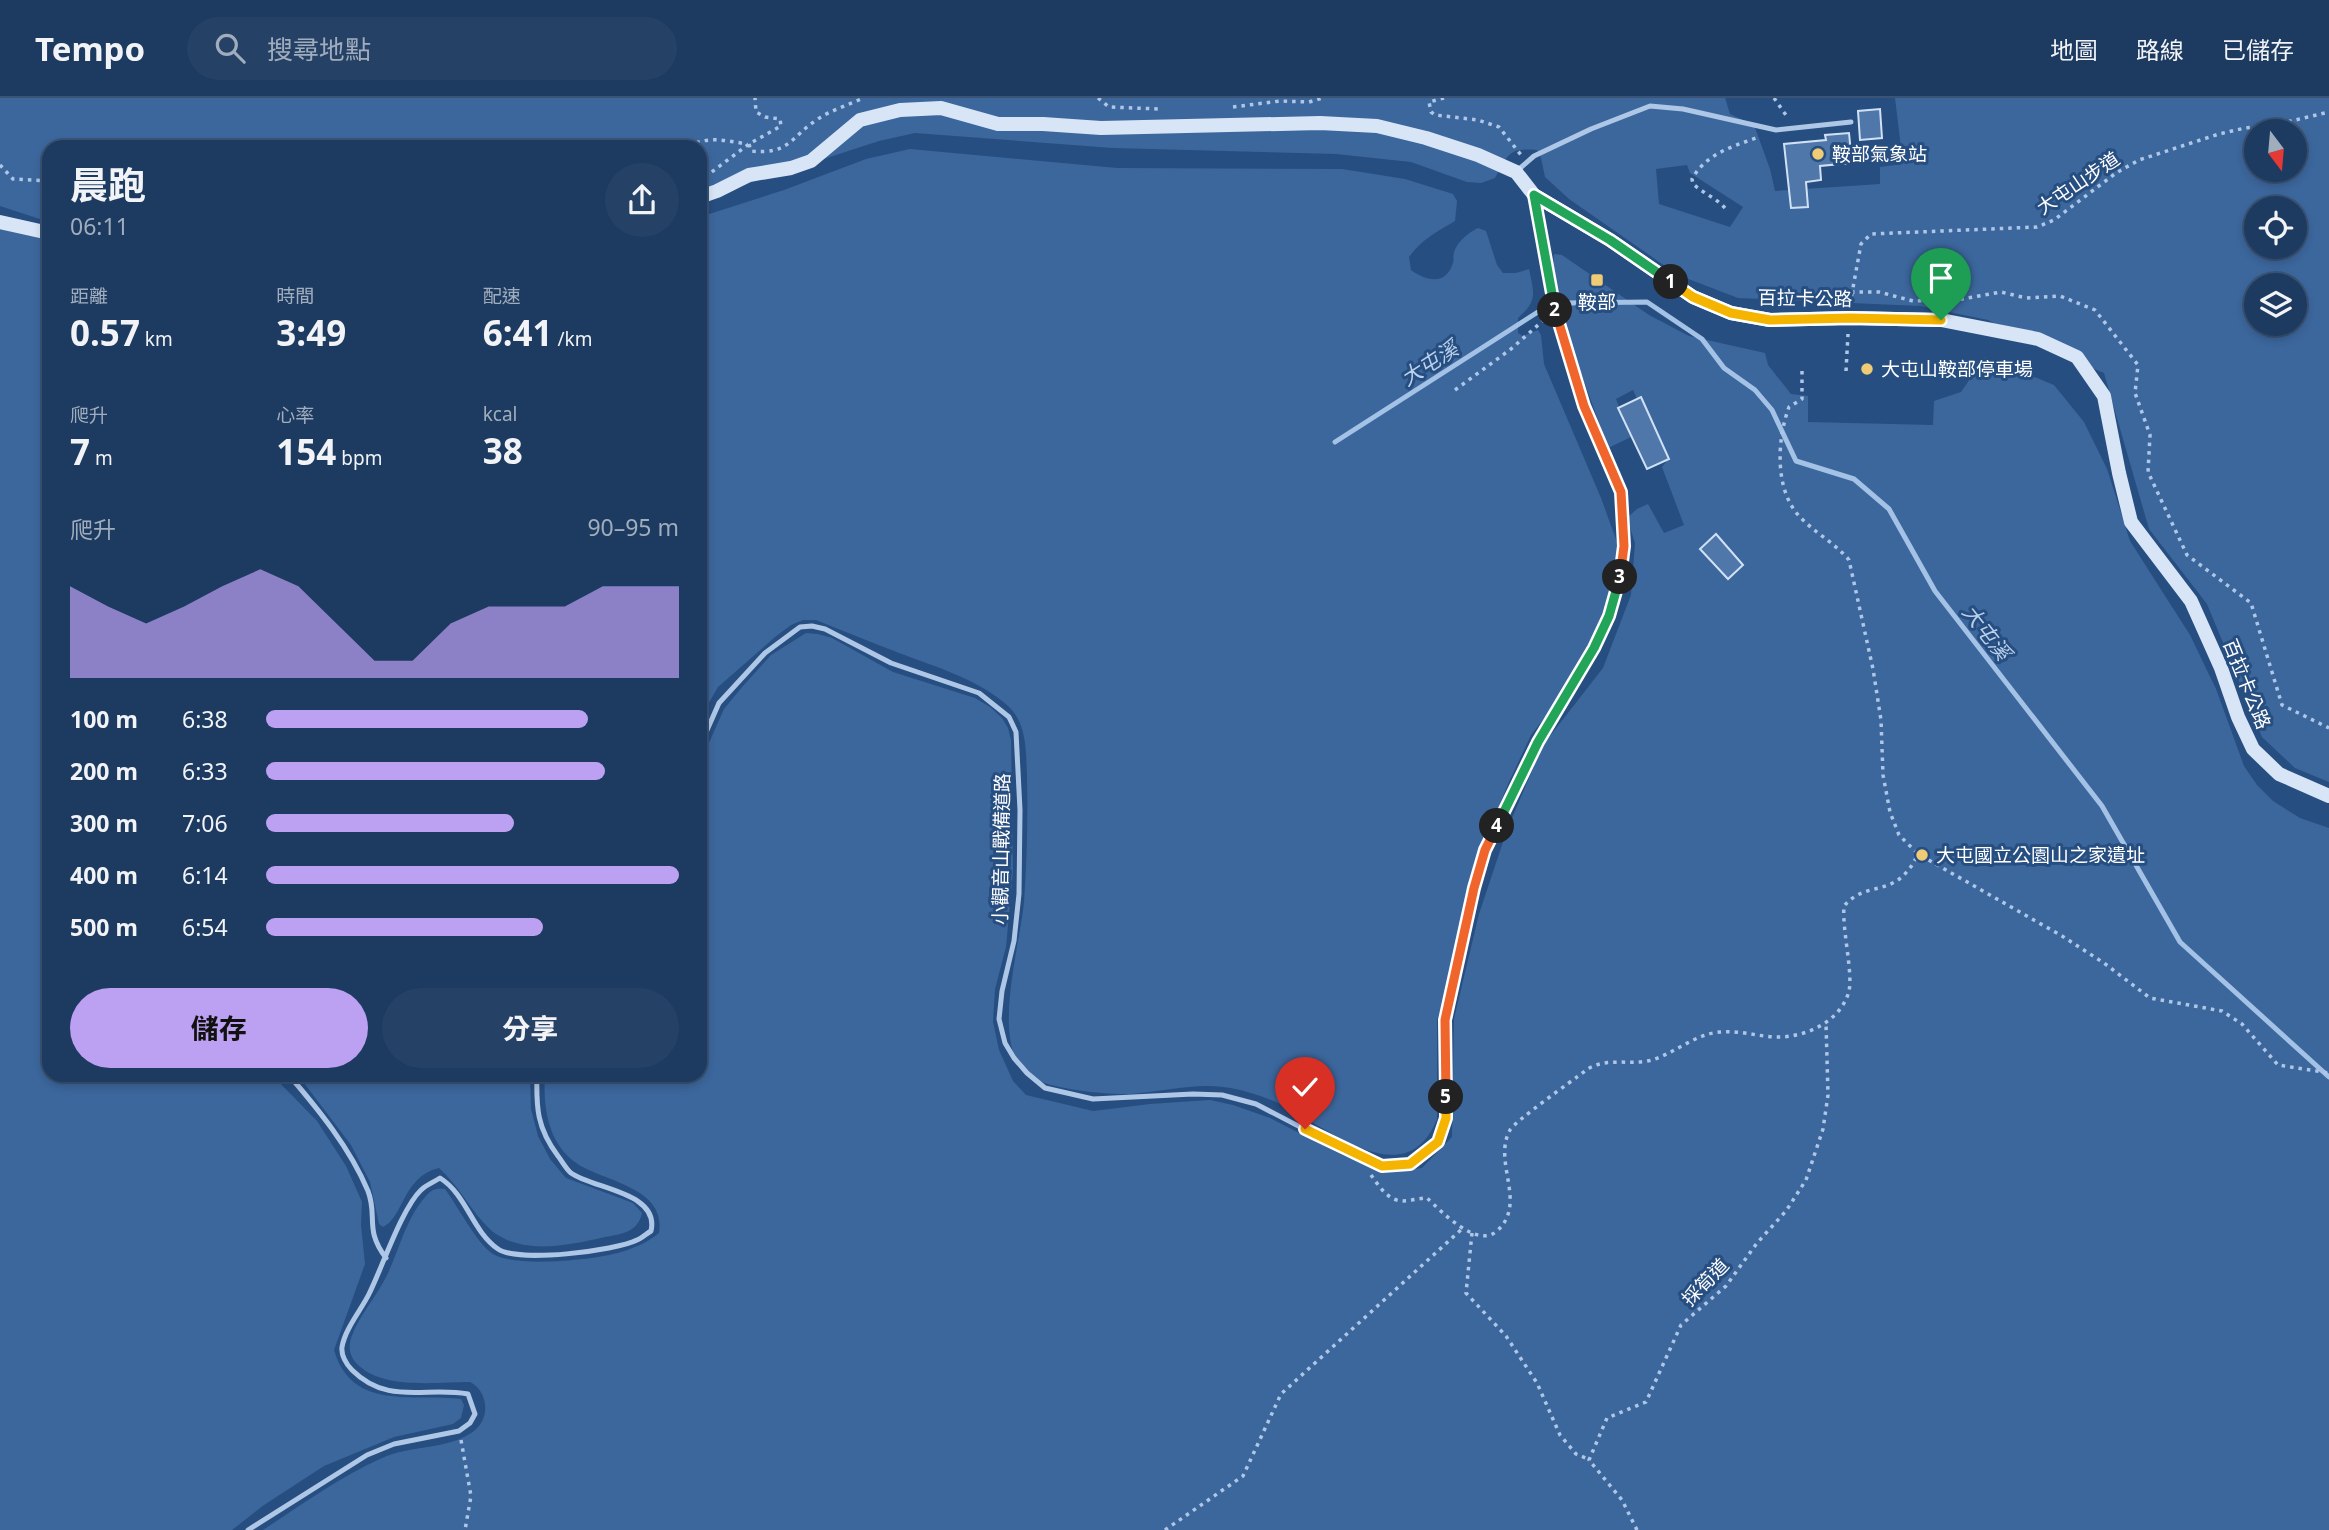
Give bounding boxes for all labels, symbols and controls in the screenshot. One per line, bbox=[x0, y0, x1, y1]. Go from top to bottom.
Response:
search box bbox=[187, 17, 677, 80]
text: Tempo bbox=[35, 26, 145, 71]
icon: search bbox=[211, 29, 249, 67]
text: 搜尋地點 bbox=[267, 31, 371, 67]
text: 地圖 bbox=[2050, 33, 2098, 66]
text: 路線 bbox=[2136, 33, 2184, 66]
text: 已儲存 bbox=[2222, 33, 2294, 66]
north arrow bbox=[2244, 119, 2306, 182]
map controls bbox=[2244, 119, 2307, 336]
place label: 鞍部氣象站 bbox=[1832, 141, 1927, 167]
marker: 鞍部氣象站 bbox=[1810, 146, 1826, 162]
street label: 大屯山步道 bbox=[2031, 146, 2125, 220]
text: 晨跑 bbox=[70, 158, 146, 210]
button: share bbox=[605, 163, 679, 237]
button: locate bbox=[2244, 196, 2307, 259]
text: 06:11 bbox=[70, 210, 129, 242]
pin bbox=[1911, 248, 1971, 320]
icon: arrive bbox=[1922, 259, 1960, 297]
pin: 1 bbox=[1654, 264, 1688, 300]
text: 1 bbox=[1665, 268, 1676, 294]
marker: 鞍部 bbox=[1589, 272, 1605, 288]
button: layers bbox=[2244, 273, 2307, 336]
text: 距離 bbox=[70, 283, 108, 309]
text: 時間 bbox=[276, 283, 314, 309]
text: 配速 bbox=[483, 283, 521, 309]
street label: 百拉卡公路 bbox=[1757, 284, 1853, 312]
place label: 鞍部 bbox=[1578, 289, 1616, 315]
pin: 2 bbox=[1538, 292, 1572, 328]
text: 2 bbox=[1549, 296, 1560, 322]
text: 0.57 bbox=[70, 309, 140, 356]
text: 3:49 bbox=[276, 309, 346, 356]
text: 6:41 bbox=[483, 309, 553, 356]
text: km bbox=[140, 326, 173, 352]
text: /km bbox=[553, 326, 592, 352]
water label: 大屯溪 bbox=[1395, 332, 1466, 392]
place label: 大屯山鞍部停車場 bbox=[1881, 356, 2033, 382]
marker: 大屯山鞍部停車場 bbox=[1859, 361, 1875, 377]
text: kcal bbox=[483, 401, 517, 427]
text: 爬升 bbox=[70, 402, 108, 428]
text: 心率 bbox=[276, 402, 314, 428]
text: 38 bbox=[483, 427, 523, 474]
text: 7 bbox=[70, 428, 90, 475]
text: 154 bbox=[276, 428, 336, 475]
text: m bbox=[90, 445, 113, 471]
text: bpm bbox=[336, 445, 382, 471]
text: 90–95 m bbox=[587, 511, 679, 543]
text: 爬升 bbox=[70, 513, 116, 545]
pin: 3 bbox=[1602, 560, 1638, 594]
text: 3 bbox=[1614, 563, 1625, 589]
water label: 大屯溪 bbox=[1957, 599, 2019, 668]
street label: 百拉卡公路 bbox=[2217, 635, 2277, 733]
text: 100 m bbox=[70, 703, 138, 735]
text: 6:38 bbox=[182, 703, 228, 735]
text: 200 m bbox=[70, 755, 138, 787]
text: 6:33 bbox=[182, 755, 228, 787]
street label: 小觀音山戰備道路 bbox=[987, 773, 1015, 925]
text: 300 m bbox=[70, 807, 138, 839]
text: 7:06 bbox=[182, 807, 228, 839]
pin: 4 bbox=[1480, 808, 1514, 844]
text: 4 bbox=[1491, 812, 1502, 838]
place label: 大屯國立公園山之家遺址 bbox=[1936, 842, 2145, 868]
marker: 大屯國立公園山之家遺址 bbox=[1914, 847, 1930, 863]
text: 400 m bbox=[70, 859, 138, 891]
text: 6:14 bbox=[182, 859, 228, 891]
text: 500 m bbox=[70, 911, 138, 943]
text: 6:54 bbox=[182, 911, 228, 943]
button: 儲存 bbox=[70, 988, 368, 1068]
button: 分享 bbox=[382, 988, 679, 1068]
pin bbox=[1275, 1057, 1335, 1129]
icon: check bbox=[1286, 1068, 1324, 1106]
pin: 5 bbox=[1428, 1080, 1464, 1114]
text: 5 bbox=[1440, 1083, 1451, 1109]
street label: 採筍道 bbox=[1676, 1252, 1734, 1312]

